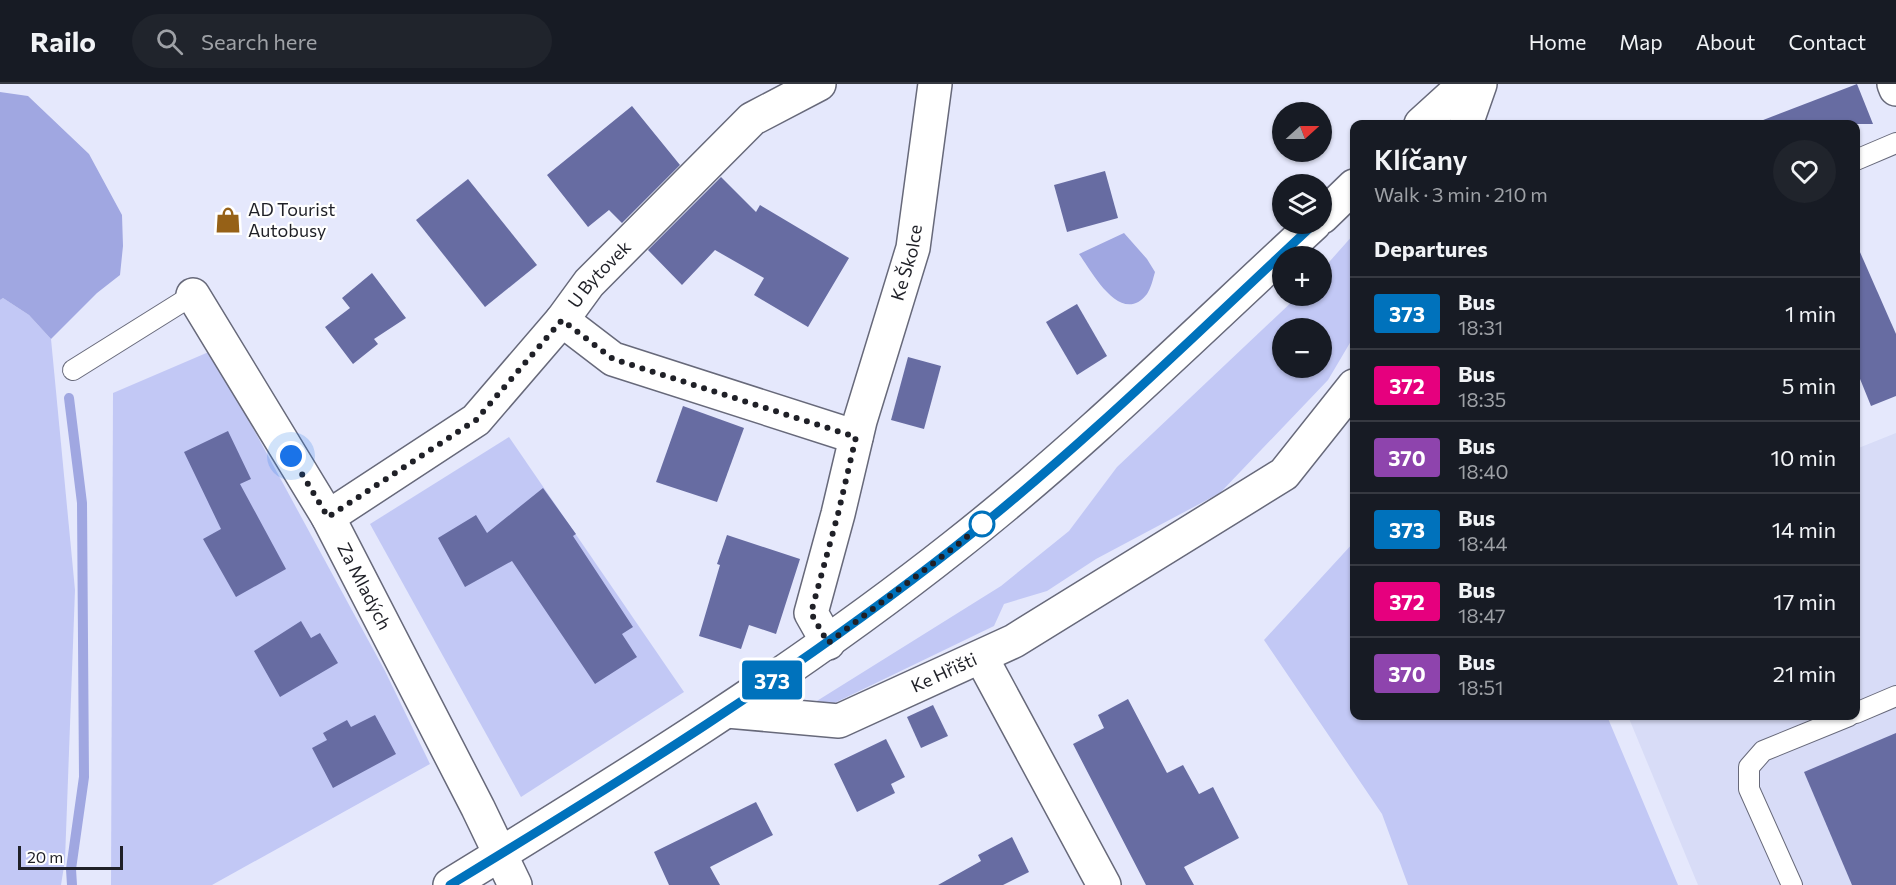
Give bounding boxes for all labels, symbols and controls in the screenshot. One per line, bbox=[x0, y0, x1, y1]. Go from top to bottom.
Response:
search box bbox=[132, 14, 552, 68]
text: Railo bbox=[30, 24, 96, 58]
icon: search bbox=[153, 25, 186, 58]
text: Search here bbox=[201, 28, 317, 55]
text: Home bbox=[1529, 29, 1586, 54]
text: Map bbox=[1619, 29, 1663, 54]
text: About bbox=[1696, 29, 1755, 54]
text: Contact bbox=[1788, 29, 1866, 54]
north arrow bbox=[1272, 102, 1332, 162]
map controls bbox=[1272, 102, 1332, 378]
button: heart bbox=[1773, 140, 1836, 203]
text: Klíčany bbox=[1374, 142, 1468, 176]
button: layers bbox=[1272, 174, 1332, 234]
text: Walk · 3 min · 210 m bbox=[1374, 182, 1548, 206]
place label: AD Tourist Autobusy bbox=[248, 198, 335, 241]
shop icon: AD Tourist Autobusy bbox=[213, 205, 243, 235]
street label: Ke Školce bbox=[886, 223, 926, 303]
street label: U Bytovek bbox=[563, 235, 635, 312]
text: Departures bbox=[1374, 235, 1488, 262]
button: + bbox=[1272, 246, 1332, 306]
text: Bus bbox=[1458, 288, 1495, 315]
text: 1 min bbox=[1785, 300, 1836, 327]
text: 373 bbox=[1389, 301, 1425, 326]
text: 18:31 bbox=[1458, 315, 1503, 339]
button: − bbox=[1272, 318, 1332, 378]
text: Bus bbox=[1458, 360, 1495, 387]
text: 5 min bbox=[1782, 372, 1836, 399]
text: 372 bbox=[1389, 373, 1425, 398]
text: 18:35 bbox=[1458, 387, 1506, 411]
text: Bus bbox=[1458, 432, 1495, 459]
your location bbox=[276, 441, 306, 471]
text: 10 min bbox=[1771, 444, 1836, 471]
text: 370 bbox=[1388, 445, 1426, 470]
text: 18:40 bbox=[1458, 459, 1508, 483]
text: Bus bbox=[1458, 504, 1495, 531]
unlabelled marker bbox=[969, 511, 995, 537]
text: 14 min bbox=[1772, 516, 1836, 543]
text: 373 bbox=[1389, 517, 1425, 542]
text: 18:44 bbox=[1458, 531, 1507, 555]
street label: Za Mladých bbox=[333, 539, 396, 633]
text: Bus bbox=[1458, 576, 1495, 603]
text: 17 min bbox=[1773, 588, 1836, 615]
text: 372 bbox=[1389, 589, 1425, 614]
text: 18:47 bbox=[1458, 603, 1506, 627]
street label: Ke Hřišti bbox=[907, 648, 980, 697]
text: Bus bbox=[1458, 648, 1495, 675]
line badge: 373 bbox=[738, 660, 806, 700]
text: 21 min bbox=[1773, 660, 1836, 687]
text: 370 bbox=[1388, 661, 1426, 686]
text: 373 bbox=[754, 668, 790, 693]
text: 18:51 bbox=[1458, 675, 1503, 699]
scale bar bbox=[18, 843, 123, 870]
text: 20 m bbox=[27, 847, 63, 866]

